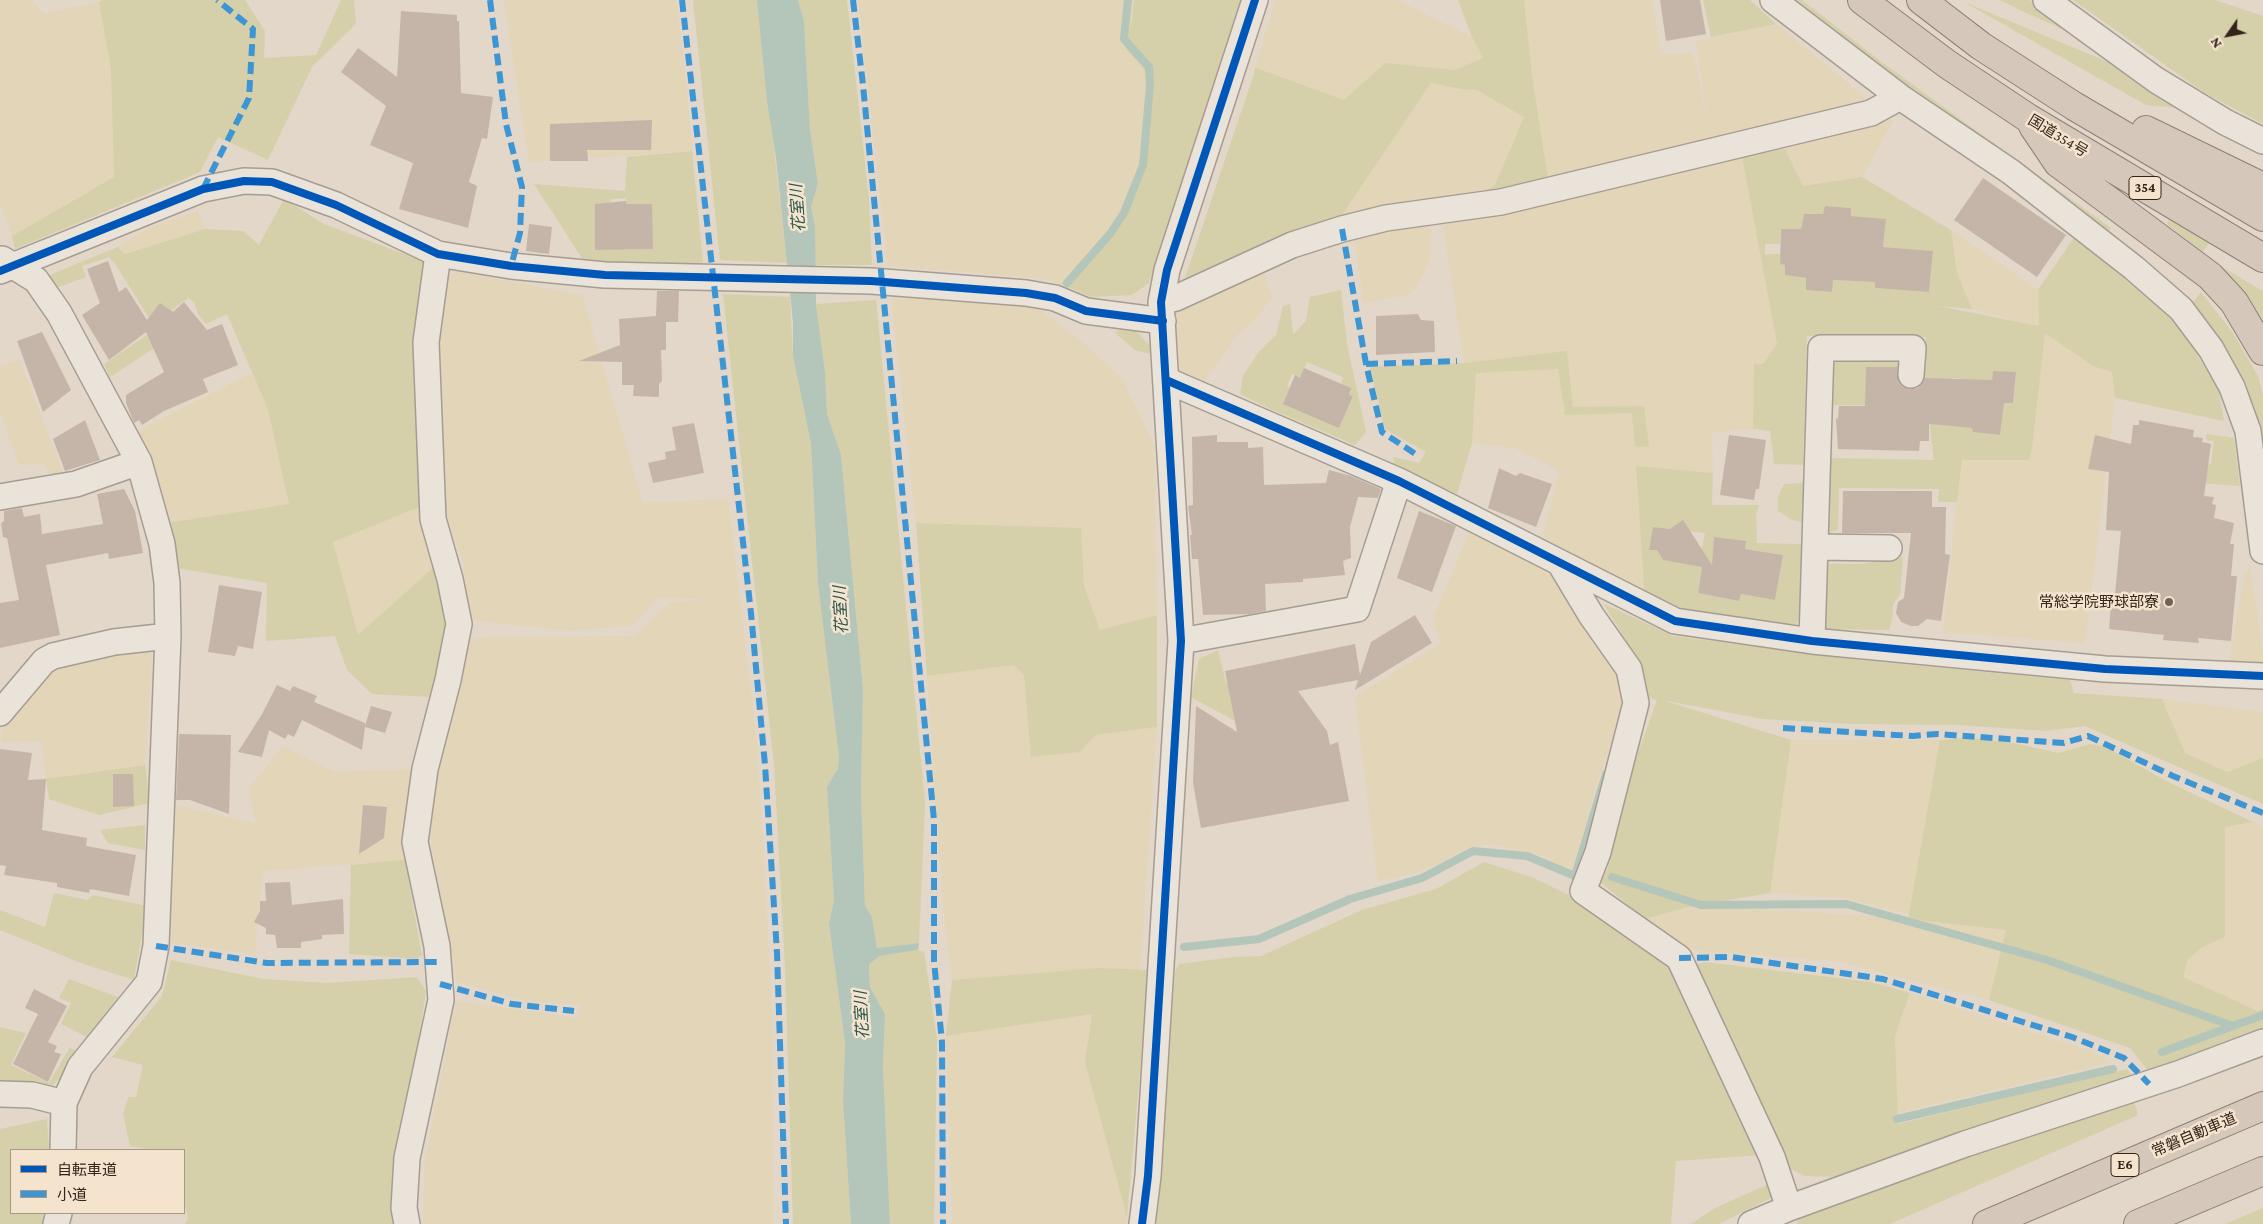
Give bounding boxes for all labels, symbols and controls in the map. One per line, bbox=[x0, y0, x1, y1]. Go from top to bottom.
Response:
north arrow bbox=[2203, 10, 2253, 60]
text: N bbox=[2206, 35, 2225, 52]
street label: 国道354号 bbox=[2025, 111, 2091, 161]
road number: 354 bbox=[2129, 177, 2161, 200]
water label: 花室川 bbox=[787, 183, 809, 233]
water label: 花室川 bbox=[830, 586, 852, 634]
place label: 常総学院野球部寮 bbox=[2039, 593, 2159, 611]
marker: 常総学院野球部寮 bbox=[2163, 596, 2175, 608]
water label: 花室川 bbox=[851, 991, 873, 1039]
street label: 常磐自動車道 bbox=[2149, 1109, 2239, 1161]
legend bbox=[10, 1149, 185, 1214]
road number: E6 bbox=[2111, 1154, 2139, 1176]
text: 自転車道 bbox=[57, 1162, 117, 1178]
text: 小道 bbox=[57, 1187, 87, 1203]

